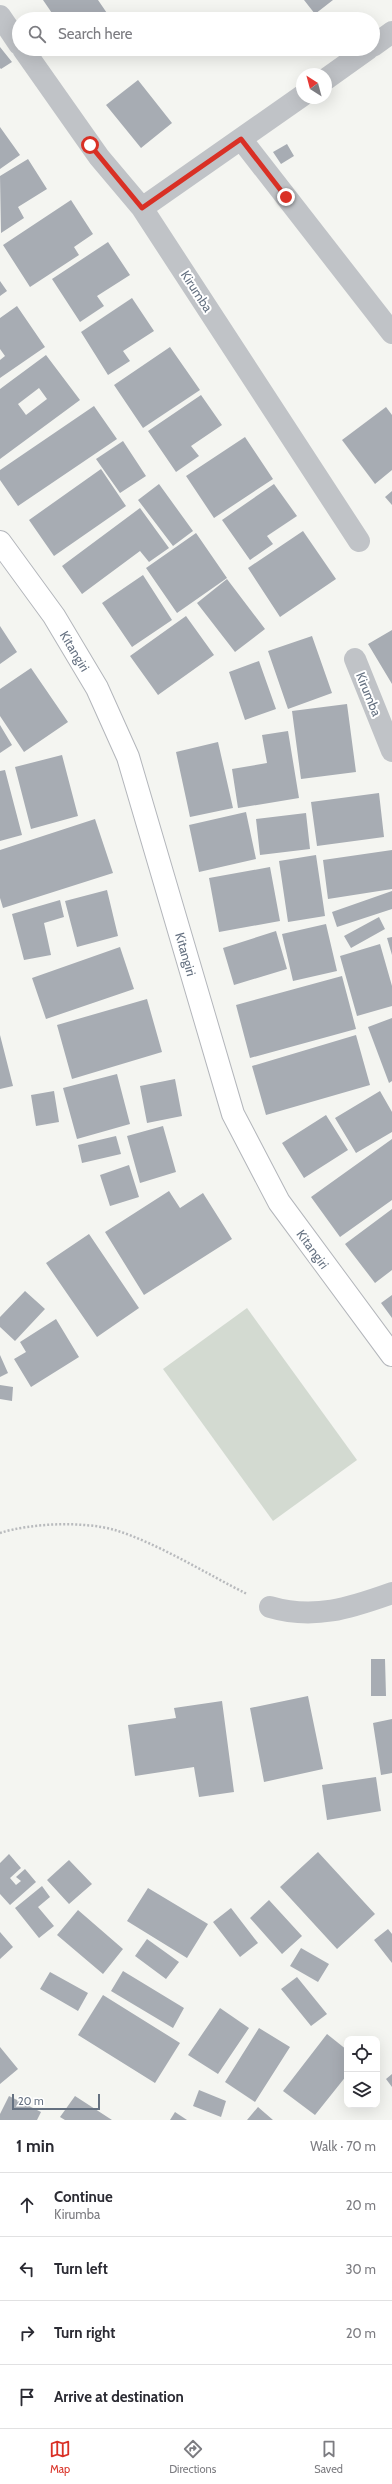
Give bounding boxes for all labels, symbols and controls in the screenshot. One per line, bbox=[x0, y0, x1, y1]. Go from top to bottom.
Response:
search box bbox=[12, 12, 380, 56]
icon: search bbox=[26, 23, 48, 45]
text: Search here bbox=[58, 25, 133, 43]
north arrow bbox=[296, 68, 332, 104]
route start bbox=[81, 136, 99, 154]
route end bbox=[277, 188, 295, 206]
street label: Kirumba bbox=[178, 267, 217, 315]
street label: Kitangiri bbox=[57, 628, 93, 674]
street label: Kirumba bbox=[353, 670, 385, 719]
street label: Kitangiri bbox=[172, 930, 200, 978]
street label: Kitangiri bbox=[293, 1226, 333, 1272]
map controls bbox=[344, 2036, 380, 2108]
button: locate bbox=[344, 2036, 380, 2072]
button: layers bbox=[344, 2072, 380, 2108]
scale bar bbox=[12, 2092, 100, 2111]
text: 20 m bbox=[18, 2094, 44, 2108]
text: 1 min bbox=[16, 2136, 54, 2156]
text: Walk · 70 m bbox=[310, 2138, 376, 2154]
text: Continue bbox=[54, 2188, 113, 2206]
icon: ahead bbox=[16, 2194, 38, 2216]
text: 20 m bbox=[346, 2197, 376, 2213]
text: Kirumba bbox=[54, 2206, 100, 2222]
icon: left bbox=[16, 2258, 38, 2280]
text: Turn left bbox=[54, 2260, 108, 2278]
text: 30 m bbox=[346, 2261, 376, 2277]
icon: right bbox=[16, 2322, 38, 2344]
text: Turn right bbox=[54, 2324, 115, 2342]
text: 20 m bbox=[346, 2325, 376, 2341]
icon: arrive bbox=[16, 2386, 38, 2408]
text: Arrive at destination bbox=[54, 2388, 184, 2406]
tab: Map bbox=[49, 2438, 71, 2476]
tab: Directions bbox=[169, 2438, 216, 2476]
tab: Saved bbox=[314, 2438, 343, 2476]

